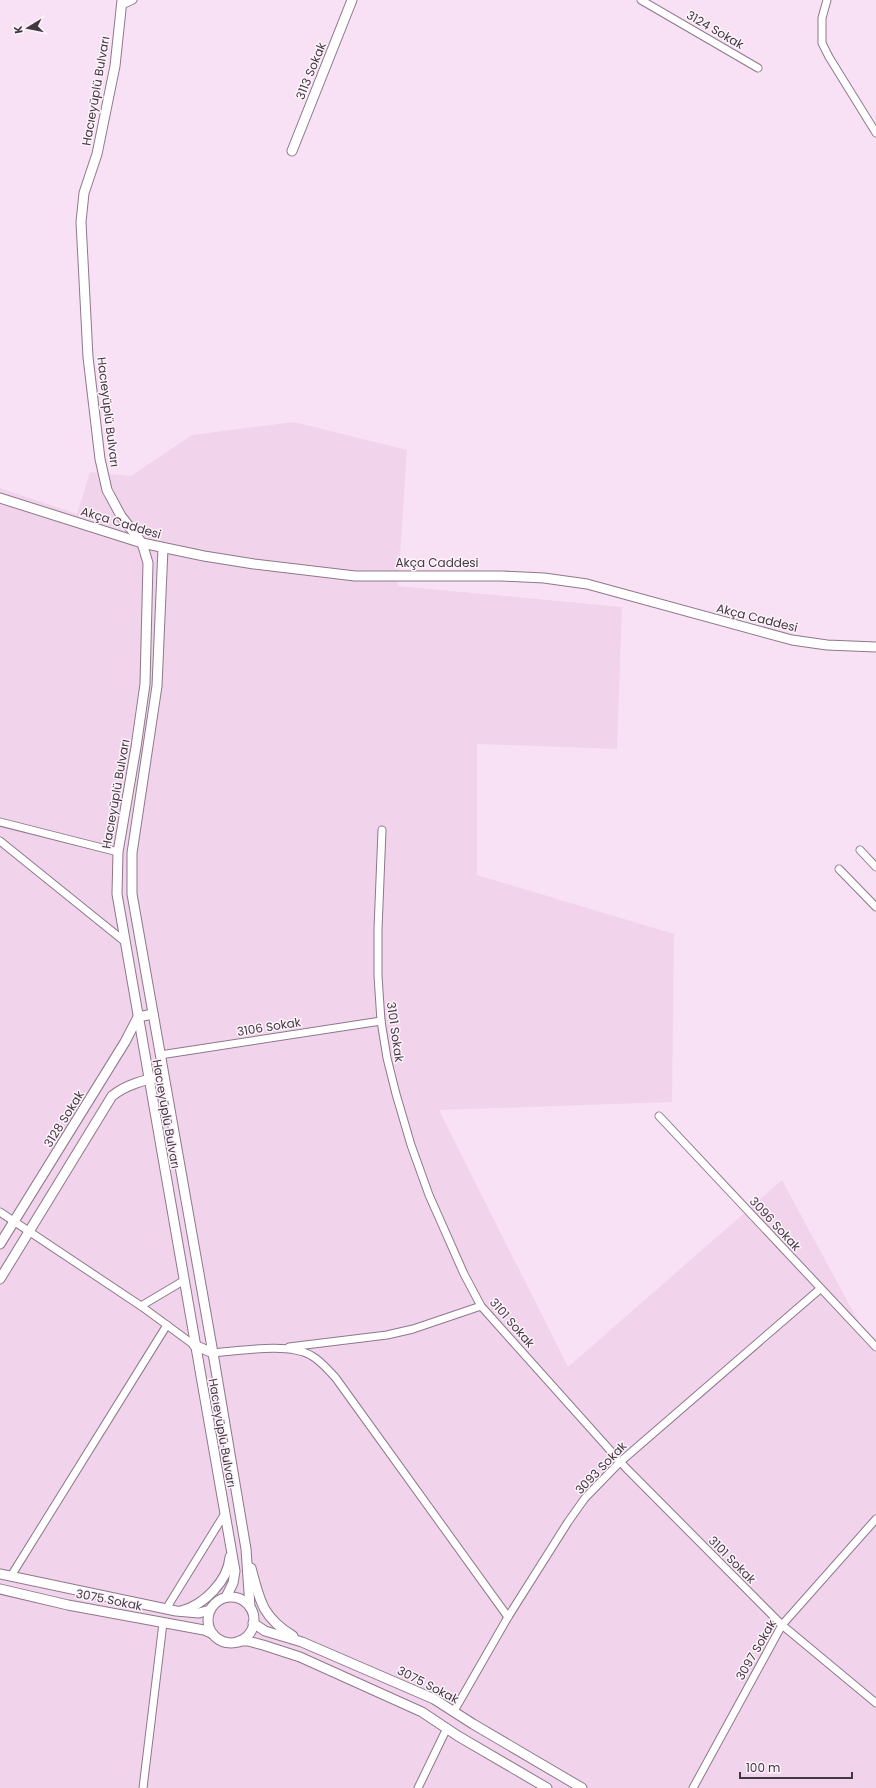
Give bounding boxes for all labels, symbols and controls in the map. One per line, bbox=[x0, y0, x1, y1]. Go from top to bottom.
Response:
street label: 3124 Sokak bbox=[683, 6, 748, 53]
north arrow bbox=[8, 8, 48, 48]
text: K bbox=[10, 24, 27, 35]
street label: Hacıeyüplü Bulvarı bbox=[78, 35, 114, 147]
street label: 3113 Sokak bbox=[291, 39, 330, 102]
street label: Hacıeyüplü Bulvarı bbox=[93, 356, 124, 468]
street label: Akça Caddesi bbox=[79, 502, 163, 543]
street label: Akça Caddesi bbox=[395, 554, 479, 571]
street label: Akça Caddesi bbox=[715, 599, 800, 636]
street label: Hacıeyüplü Bulvarı bbox=[98, 738, 134, 850]
street label: 3101 Sokak bbox=[383, 1001, 408, 1064]
street label: 3106 Sokak bbox=[236, 1013, 303, 1040]
street label: Hacıeyüplü Bulvarı bbox=[149, 1058, 184, 1170]
street label: 3128 Sokak bbox=[39, 1086, 88, 1150]
street label: 3096 Sokak bbox=[746, 1193, 805, 1255]
street label: 3101 Sokak bbox=[486, 1294, 539, 1352]
street label: Hacıeyüplü Bulvarı bbox=[205, 1377, 240, 1489]
street label: 3093 Sokak bbox=[571, 1437, 631, 1498]
street label: 3101 Sokak bbox=[705, 1532, 760, 1588]
street label: 3075 Sokak bbox=[75, 1585, 144, 1614]
street label: 3097 Sokak bbox=[731, 1616, 780, 1683]
street label: 3075 Sokak bbox=[394, 1662, 463, 1708]
scale bar bbox=[740, 1754, 852, 1780]
text: 100 m bbox=[746, 1759, 780, 1776]

